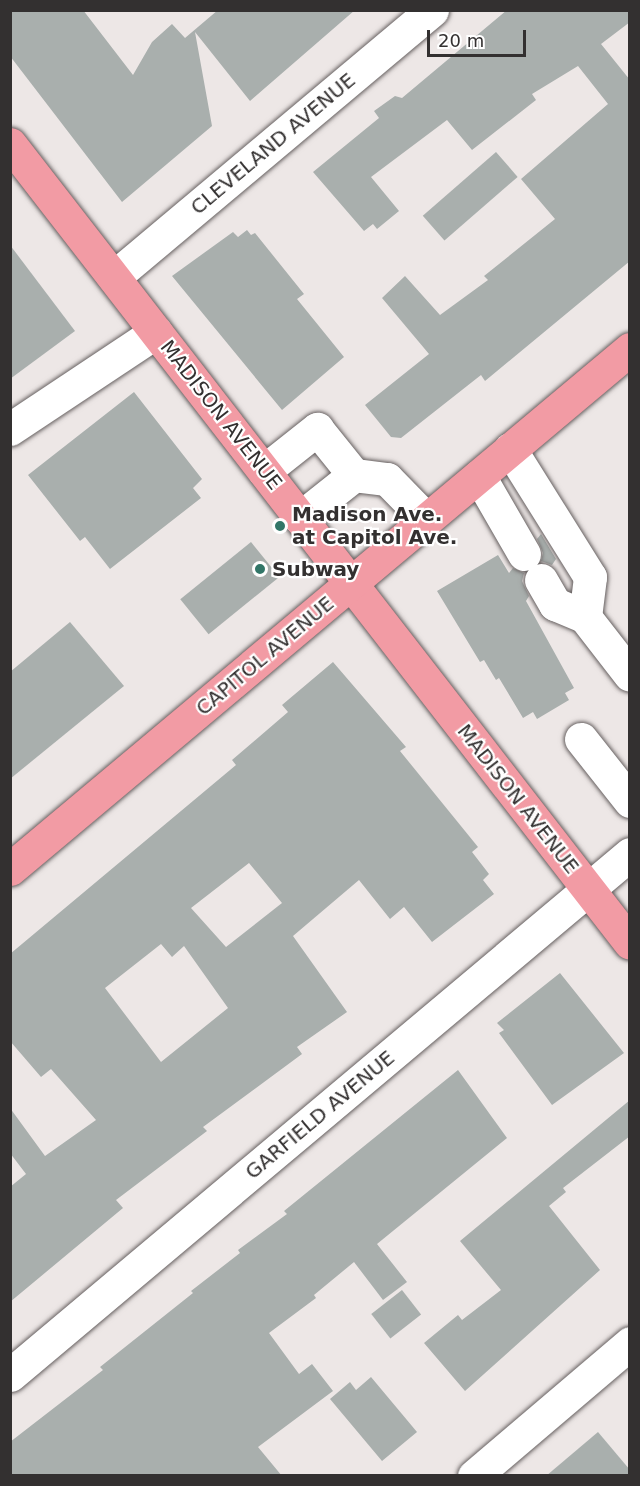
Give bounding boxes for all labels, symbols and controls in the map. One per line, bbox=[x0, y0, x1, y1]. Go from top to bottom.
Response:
scale bar bbox=[430, 18, 529, 56]
text: 20 m bbox=[438, 30, 484, 51]
street label: CLEVELAND AVENUE bbox=[186, 68, 360, 220]
street label: MADISON AVENUE bbox=[155, 336, 287, 494]
place label: Madison Ave. at Capitol Ave. bbox=[292, 502, 457, 549]
marker: Madison Ave. at Capitol Ave. bbox=[273, 519, 287, 533]
place label: Subway bbox=[272, 557, 359, 581]
marker: Subway bbox=[253, 562, 267, 576]
street label: CAPITOL AVENUE bbox=[191, 592, 339, 720]
street label: MADISON AVENUE bbox=[452, 720, 584, 878]
street label: GARFIELD AVENUE bbox=[241, 1046, 399, 1184]

